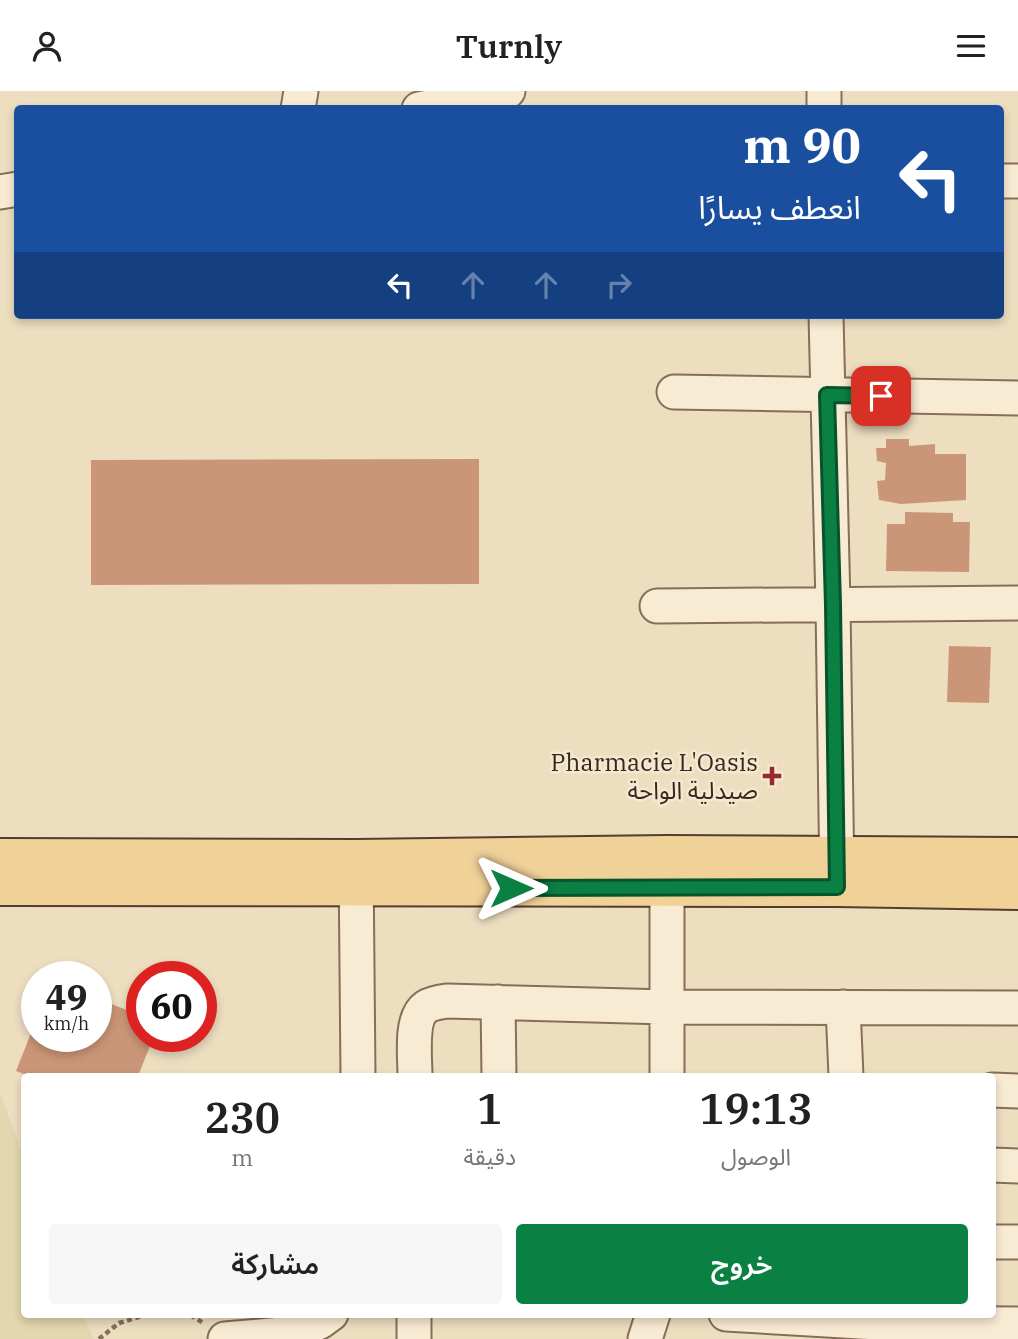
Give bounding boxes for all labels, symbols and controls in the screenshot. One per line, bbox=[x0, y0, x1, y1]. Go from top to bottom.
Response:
text: Turnly bbox=[456, 25, 562, 67]
icon: person bbox=[28, 27, 66, 65]
icon: menu bbox=[952, 27, 990, 65]
text: 90 m bbox=[743, 113, 861, 176]
icon: left bbox=[885, 133, 976, 224]
text: انعطف يسارًا bbox=[698, 186, 861, 228]
icon: left bbox=[381, 266, 419, 304]
icon: ahead bbox=[454, 266, 492, 304]
icon: ahead bbox=[527, 266, 565, 304]
icon: right bbox=[600, 266, 638, 304]
pin bbox=[851, 366, 911, 426]
icon: arrive bbox=[862, 377, 900, 415]
place label: Pharmacie L'Oasis صيدلية الواحة bbox=[551, 746, 758, 806]
marker: Pharmacie L'Oasis صيدلية الواحة bbox=[764, 768, 780, 784]
position arrow bbox=[474, 851, 548, 925]
speed limit sign: 60 bbox=[126, 961, 217, 1052]
text: 49 bbox=[45, 974, 88, 1020]
text: km/h bbox=[44, 1012, 89, 1035]
text: 1 bbox=[477, 1081, 502, 1136]
text: 19:13 bbox=[699, 1081, 813, 1136]
text: 230 bbox=[204, 1090, 280, 1145]
text: دقيقة bbox=[463, 1141, 516, 1171]
text: الوصول bbox=[721, 1141, 791, 1171]
text: m bbox=[231, 1142, 253, 1172]
button: مشاركة bbox=[49, 1224, 502, 1304]
button: خروج bbox=[516, 1224, 968, 1304]

